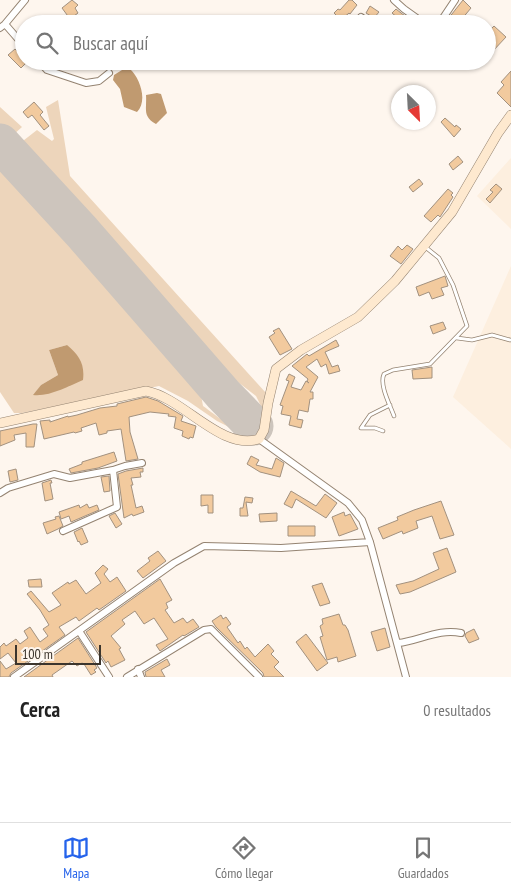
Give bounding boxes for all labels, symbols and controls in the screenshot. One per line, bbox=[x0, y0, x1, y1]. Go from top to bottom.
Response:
search box bbox=[15, 15, 496, 70]
icon: search bbox=[33, 29, 61, 57]
text: Buscar aquí bbox=[73, 31, 148, 55]
north arrow bbox=[391, 85, 436, 130]
scale bar bbox=[15, 642, 101, 665]
text: 100 m bbox=[22, 645, 53, 663]
text: Cerca bbox=[20, 696, 60, 723]
text: 0 resultados bbox=[423, 700, 491, 720]
tab: Mapa bbox=[62, 834, 90, 882]
tab: Cómo llegar bbox=[215, 834, 273, 882]
tab: Guardados bbox=[398, 834, 449, 882]

